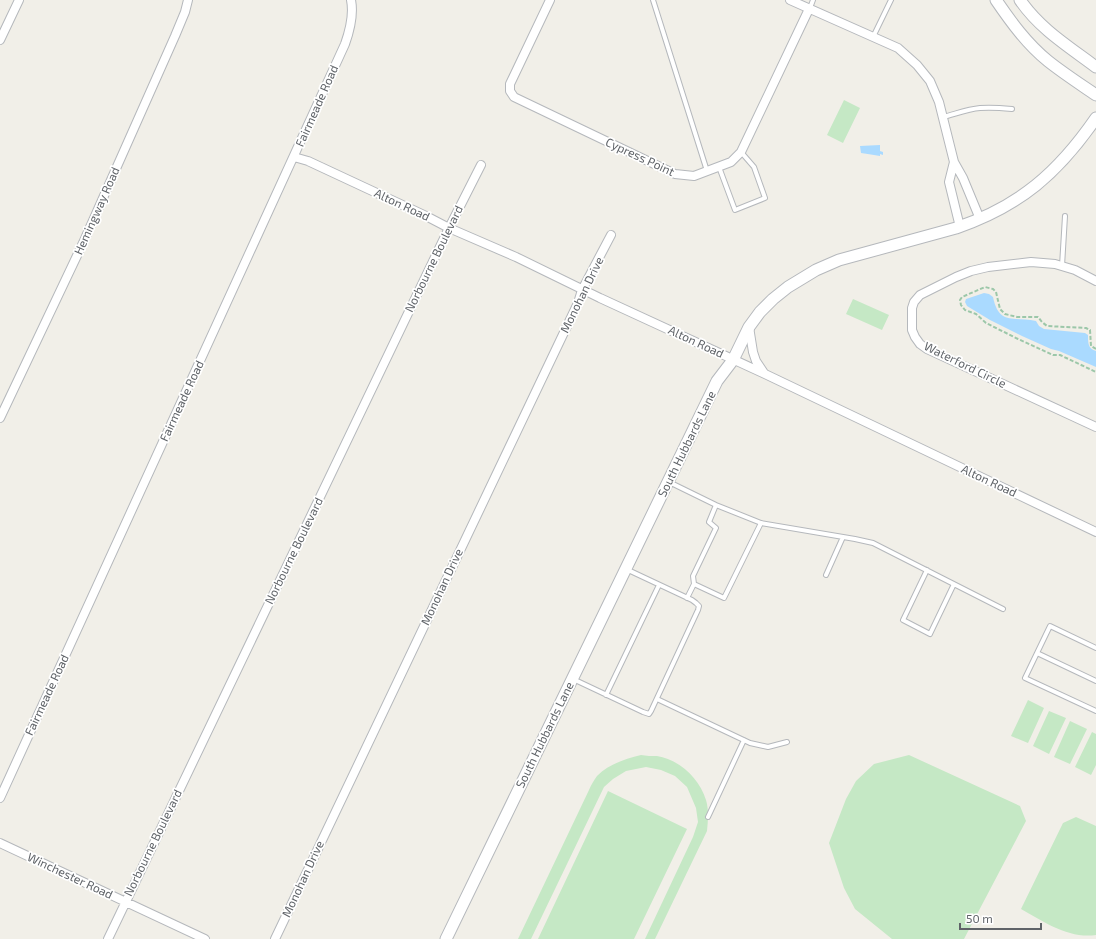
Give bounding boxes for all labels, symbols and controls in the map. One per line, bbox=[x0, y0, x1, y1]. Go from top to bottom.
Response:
street label: Fairmeade Road bbox=[292, 63, 340, 149]
street label: Cypress Point bbox=[604, 134, 677, 178]
street label: Hemingway Road bbox=[70, 165, 122, 257]
street label: Alton Road bbox=[372, 185, 432, 223]
street label: Norbourne Boulevard bbox=[401, 203, 465, 314]
street label: Monohan Drive bbox=[557, 254, 606, 335]
street label: Alton Road bbox=[666, 322, 726, 360]
street label: Waterford Circle bbox=[922, 338, 1009, 390]
street label: Fairmeade Road bbox=[156, 358, 206, 443]
street label: South Hubbards Lane bbox=[654, 388, 718, 499]
street label: Alton Road bbox=[959, 461, 1019, 499]
street label: Norbourne Boulevard bbox=[261, 495, 325, 606]
street label: Monohan Drive bbox=[417, 546, 465, 627]
street label: Fairmeade Road bbox=[21, 652, 71, 737]
street label: South Hubbards Lane bbox=[512, 679, 576, 790]
street label: Norbourne Boulevard bbox=[120, 787, 184, 898]
street label: Monohan Drive bbox=[278, 838, 326, 919]
street label: Winchester Road bbox=[26, 849, 115, 901]
scale bar bbox=[960, 905, 1041, 931]
text: 50 m bbox=[966, 911, 993, 925]

